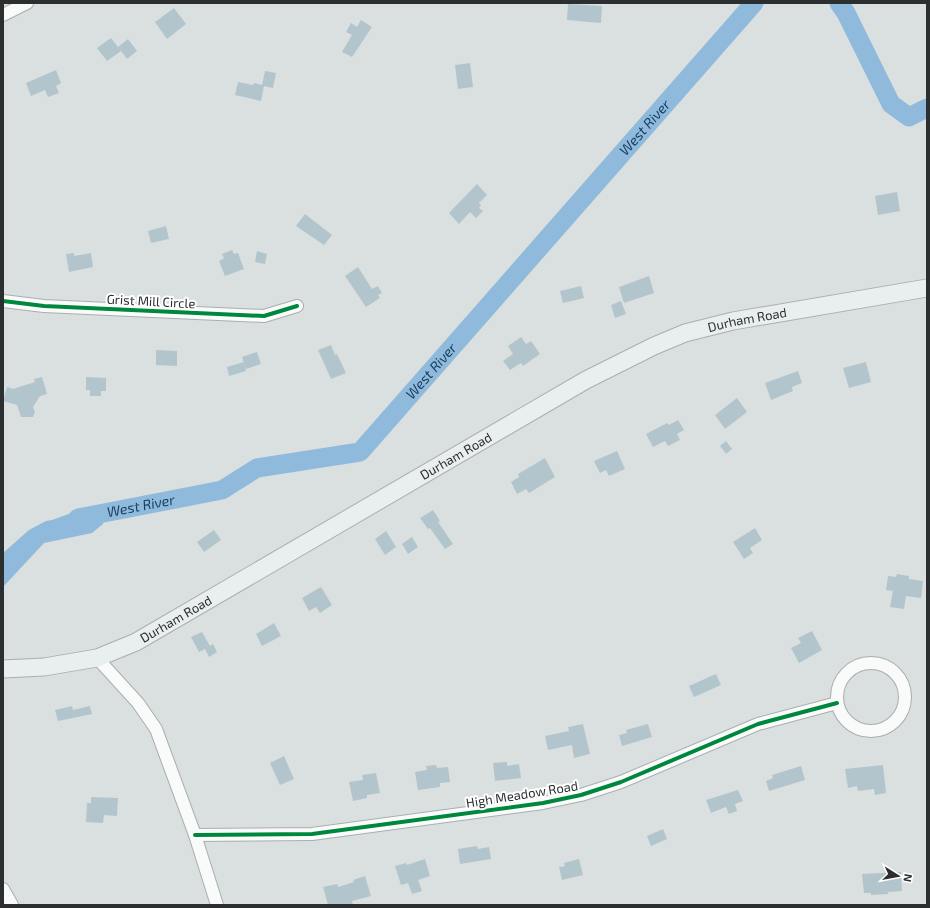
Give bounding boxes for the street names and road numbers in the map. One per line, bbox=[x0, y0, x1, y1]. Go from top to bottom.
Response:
street label: Grist Mill Circle bbox=[106, 291, 196, 311]
street label: Durham Road bbox=[706, 304, 788, 335]
street label: Durham Road bbox=[417, 429, 494, 483]
street label: Durham Road bbox=[137, 592, 214, 646]
street label: High Meadow Road bbox=[465, 777, 579, 811]

